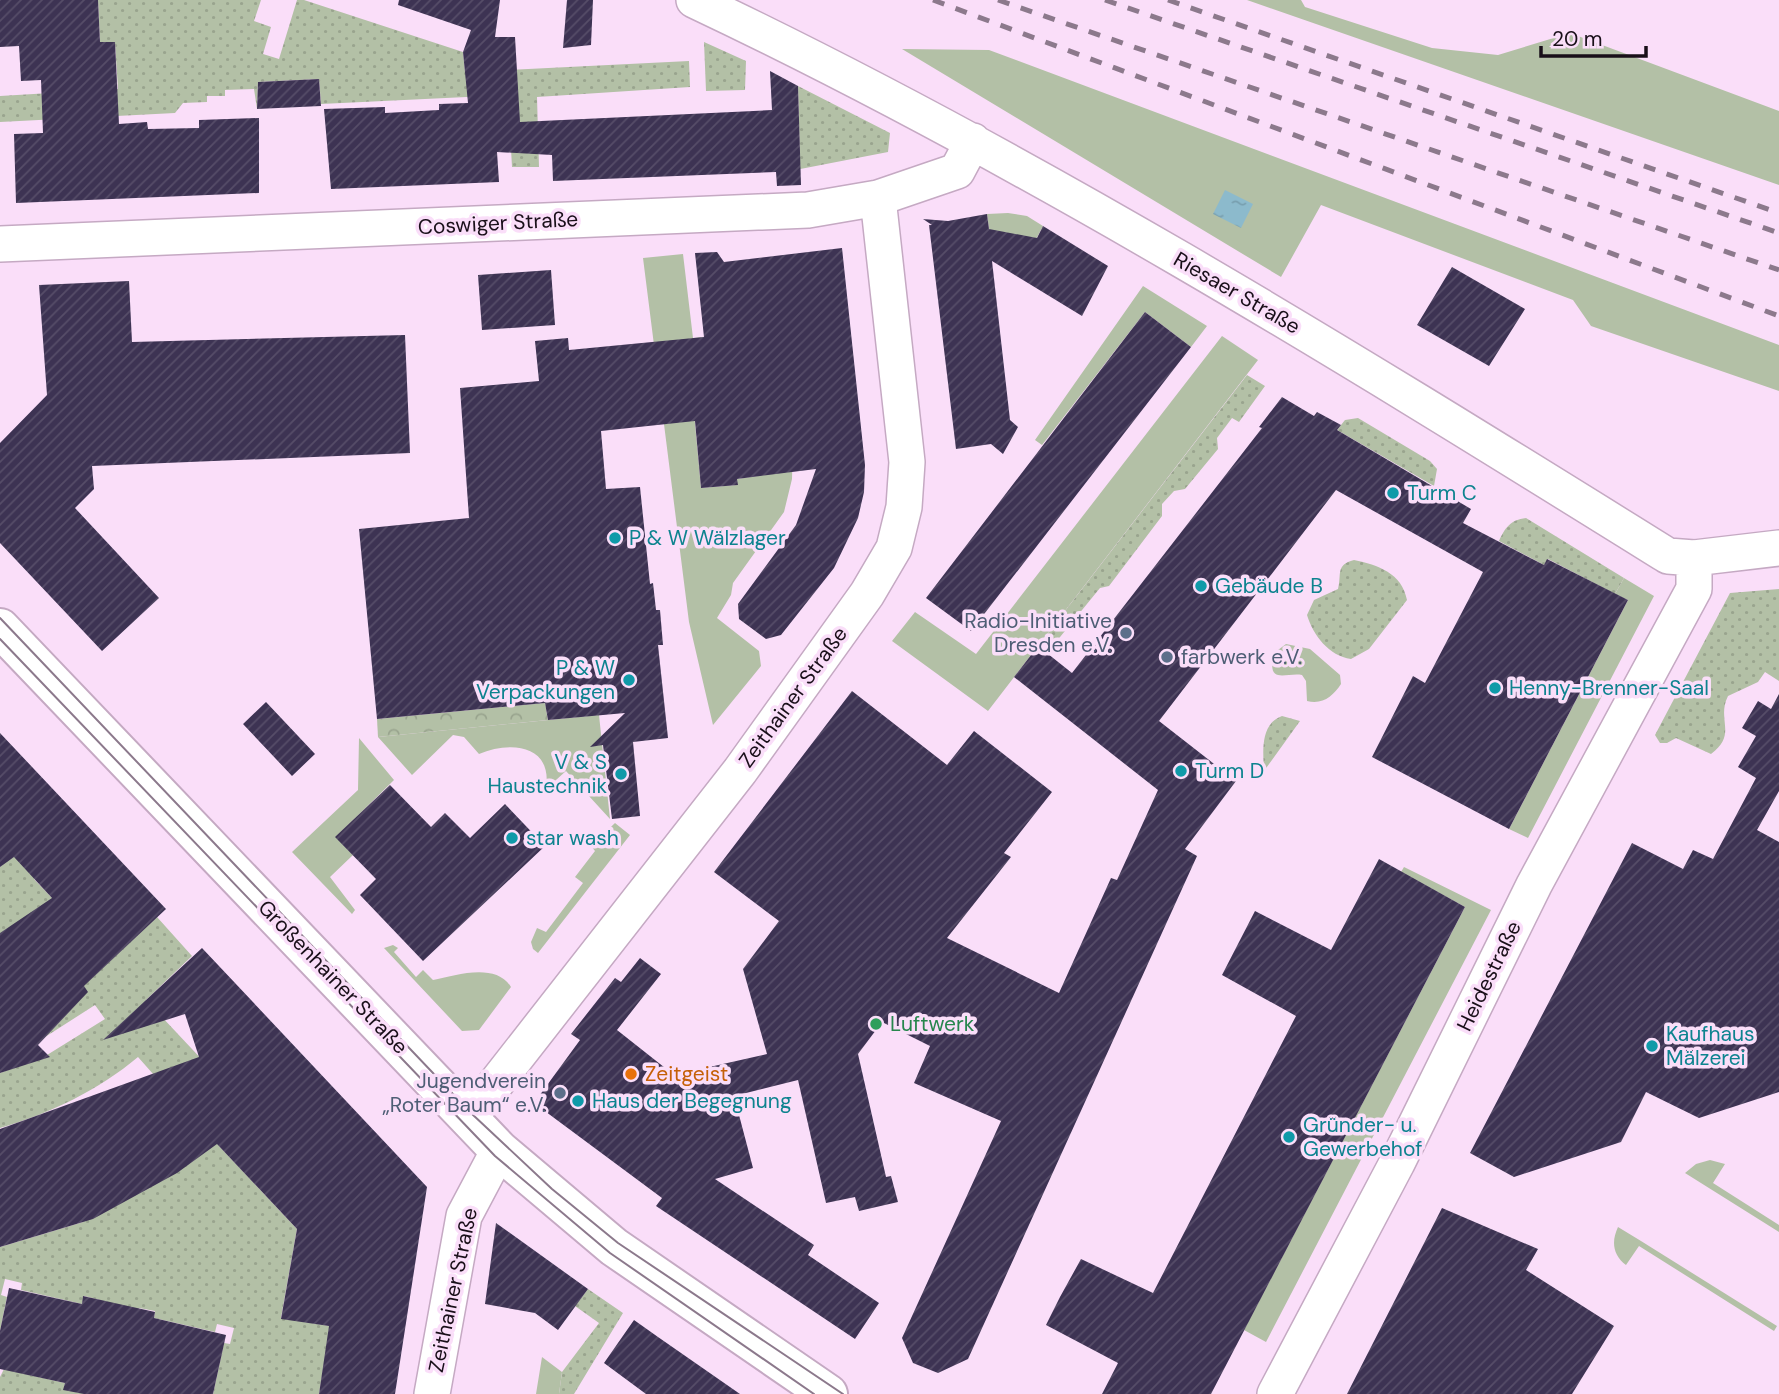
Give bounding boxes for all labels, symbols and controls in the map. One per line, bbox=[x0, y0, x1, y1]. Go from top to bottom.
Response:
scale bar bbox=[1541, 14, 1646, 58]
text: 20 m bbox=[1552, 25, 1603, 53]
street label: Coswiger Straße bbox=[417, 205, 579, 241]
street label: Riesaer Straße bbox=[1169, 245, 1305, 341]
place label: Turm C bbox=[1407, 479, 1477, 507]
marker: Turm C bbox=[1385, 485, 1401, 501]
place label: P & W Wälzlager bbox=[629, 524, 786, 552]
marker: P & W Wälzlager bbox=[607, 530, 623, 546]
place label: Gebäude B bbox=[1215, 572, 1323, 600]
marker: Gebäude B bbox=[1193, 578, 1209, 594]
place label: Radio-Initiative Dresden e.V. bbox=[964, 607, 1112, 659]
street label: Zeithainer Straße bbox=[732, 621, 854, 773]
marker: Radio-Initiative Dresden e.V. bbox=[1118, 625, 1134, 641]
place label: farbwerk e.V. bbox=[1181, 643, 1302, 671]
marker: farbwerk e.V. bbox=[1159, 649, 1175, 665]
place label: P & W Verpackungen bbox=[476, 654, 615, 706]
marker: P & W Verpackungen bbox=[621, 672, 637, 688]
place label: Henny-Brenner-Saal bbox=[1509, 674, 1709, 702]
marker: Henny-Brenner-Saal bbox=[1487, 680, 1503, 696]
place label: V & S Haustechnik bbox=[488, 748, 607, 800]
place label: Turm D bbox=[1195, 757, 1264, 785]
marker: Turm D bbox=[1173, 763, 1189, 779]
marker: V & S Haustechnik bbox=[613, 766, 629, 782]
place label: star wash bbox=[526, 824, 619, 852]
marker: star wash bbox=[504, 830, 520, 846]
street label: Großenhainer Straße bbox=[252, 894, 414, 1060]
street label: Heidestraße bbox=[1450, 916, 1528, 1036]
place label: Luftwerk bbox=[890, 1010, 975, 1038]
marker: Luftwerk bbox=[868, 1016, 884, 1032]
place label: Kaufhaus Mälzerei bbox=[1666, 1020, 1754, 1072]
marker: Kaufhaus Mälzerei bbox=[1644, 1038, 1660, 1054]
place label: Zeitgeist bbox=[645, 1060, 728, 1088]
marker: Zeitgeist bbox=[623, 1066, 639, 1082]
place label: Jugendverein „Roter Baum“ e.V. bbox=[383, 1067, 546, 1119]
marker: Jugendverein „Roter Baum“ e.V. bbox=[552, 1085, 568, 1101]
place label: Haus der Begegnung bbox=[592, 1087, 792, 1115]
marker: Haus der Begegnung bbox=[570, 1093, 586, 1109]
place label: Gründer- u. Gewerbehof bbox=[1303, 1111, 1423, 1163]
marker: Gründer- u. Gewerbehof bbox=[1281, 1129, 1297, 1145]
street label: Zeithainer Straße bbox=[422, 1205, 484, 1375]

